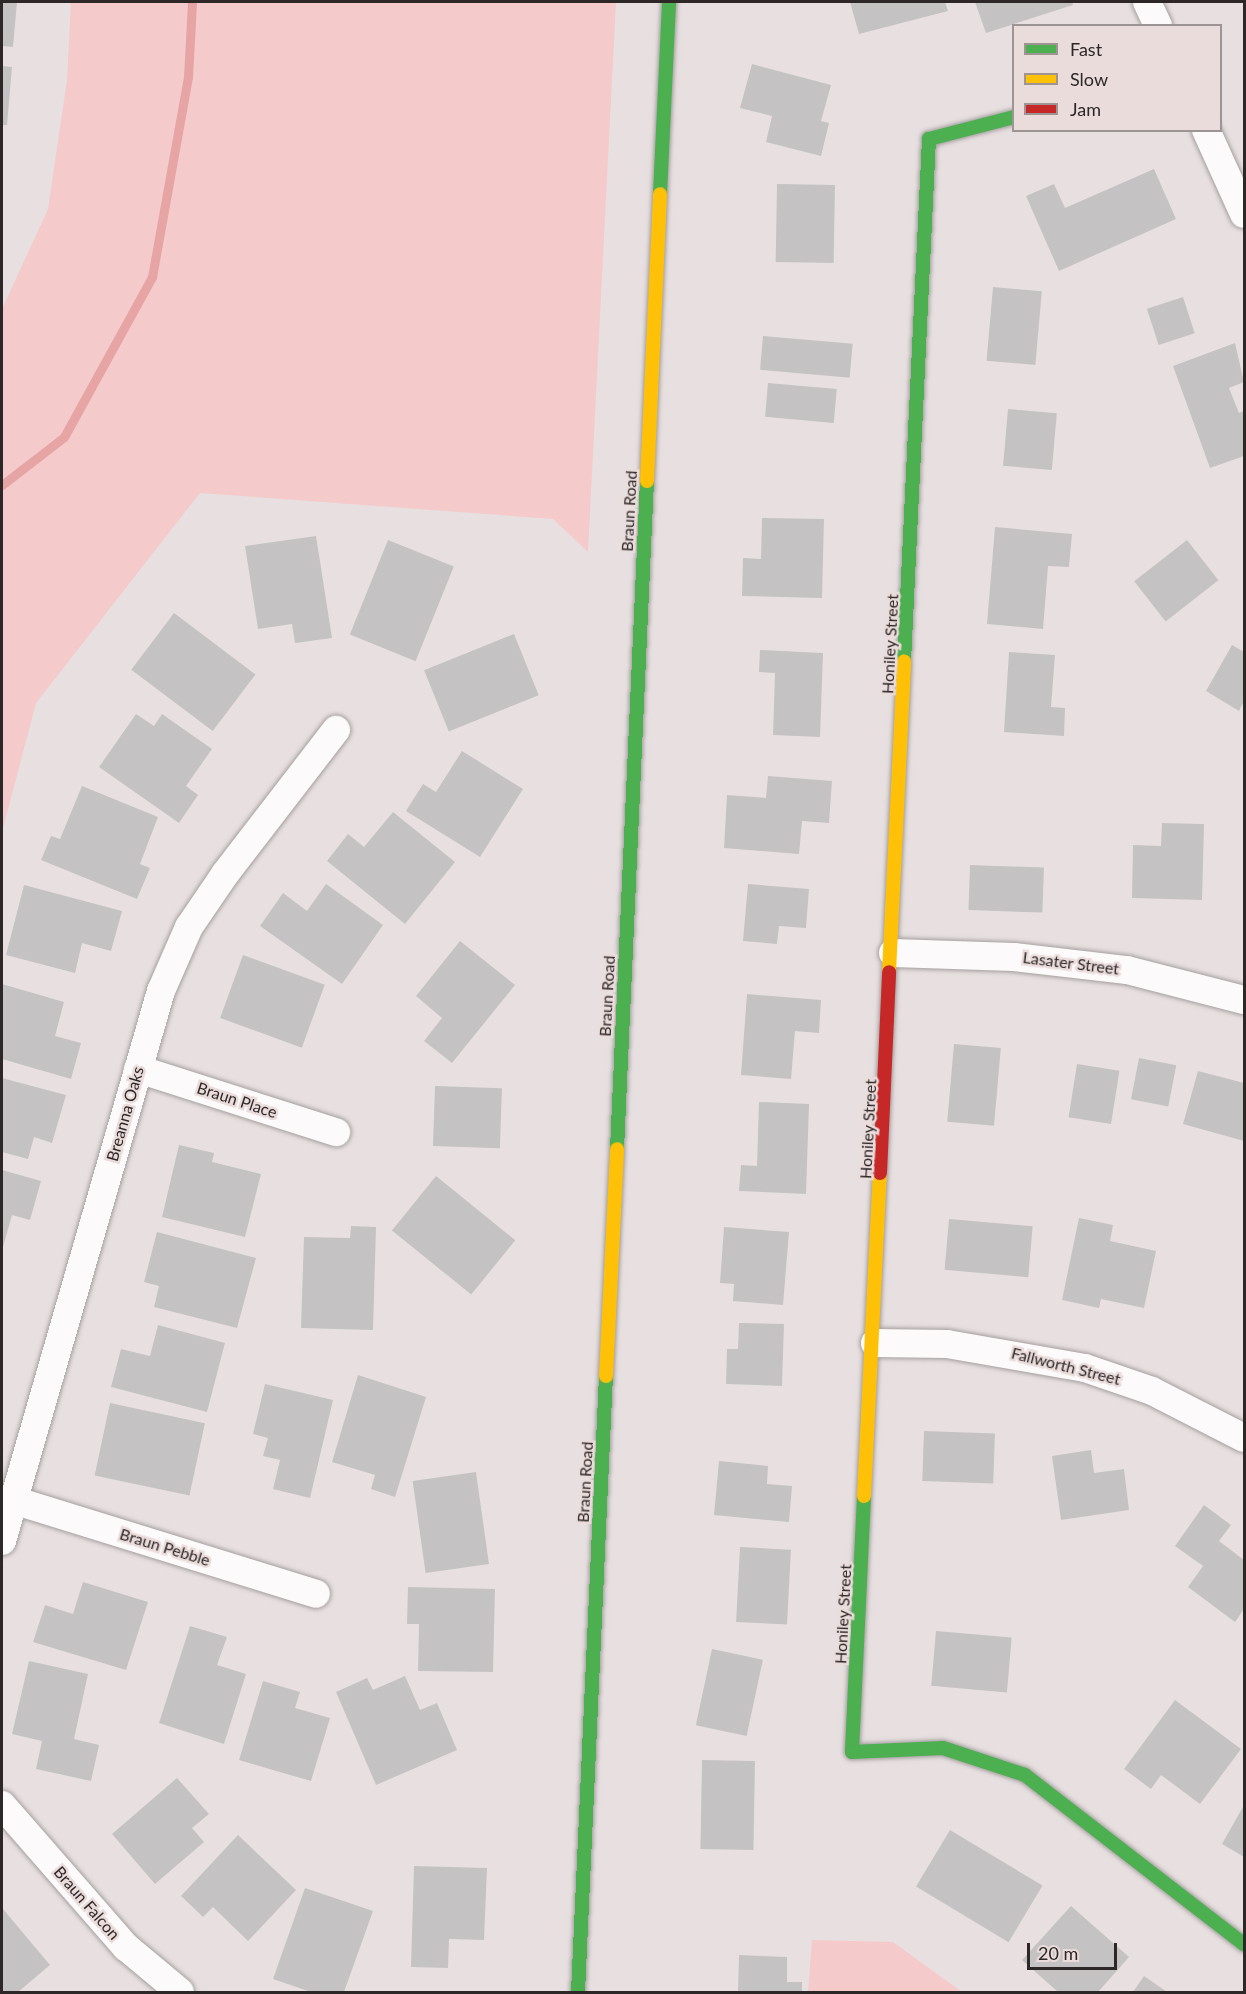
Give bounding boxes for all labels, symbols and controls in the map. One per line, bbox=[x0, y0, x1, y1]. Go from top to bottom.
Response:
legend bbox=[1012, 24, 1222, 132]
text: Fast bbox=[1070, 38, 1102, 60]
text: Slow bbox=[1070, 68, 1108, 90]
text: Jam bbox=[1070, 98, 1101, 120]
street label: Braun Road bbox=[617, 470, 641, 552]
street label: Honiley Street bbox=[878, 593, 902, 695]
street label: Lasater Street bbox=[1022, 948, 1120, 978]
street label: Braun Road bbox=[595, 955, 619, 1037]
street label: Breanna Oaks bbox=[102, 1064, 148, 1164]
street label: Braun Place bbox=[195, 1078, 279, 1122]
street label: Honiley Street bbox=[856, 1078, 880, 1180]
street label: Fallworth Street bbox=[1010, 1343, 1122, 1389]
street label: Braun Road bbox=[573, 1441, 597, 1523]
street label: Braun Pebble bbox=[117, 1524, 213, 1570]
street label: Honiley Street bbox=[831, 1563, 855, 1665]
street label: Braun Falcon bbox=[50, 1862, 124, 1944]
scale bar bbox=[1030, 1931, 1120, 1969]
text: 20 m bbox=[1038, 1942, 1078, 1964]

